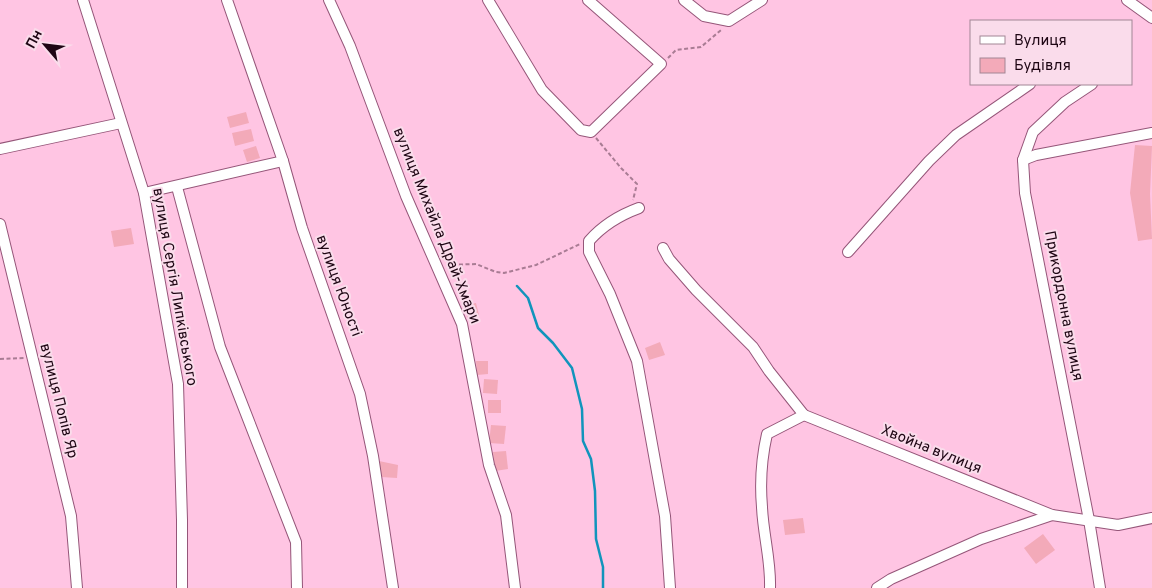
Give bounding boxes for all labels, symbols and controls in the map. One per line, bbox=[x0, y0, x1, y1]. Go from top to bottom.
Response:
north arrow bbox=[20, 20, 70, 70]
legend bbox=[970, 20, 1132, 85]
text: Пн bbox=[23, 27, 47, 52]
text: Вулиця bbox=[1014, 32, 1067, 51]
text: Будівля bbox=[1014, 57, 1071, 76]
street label: вулиця Михайла Драй-Хмари bbox=[388, 125, 484, 327]
street label: вулиця Сергія Липківського bbox=[147, 187, 201, 387]
street label: Прикордонна вулиця bbox=[1039, 229, 1087, 383]
street label: вулиця Юності bbox=[311, 233, 365, 339]
street label: вулиця Попів Яр bbox=[35, 342, 81, 460]
street label: Хвойна вулиця bbox=[878, 421, 984, 479]

